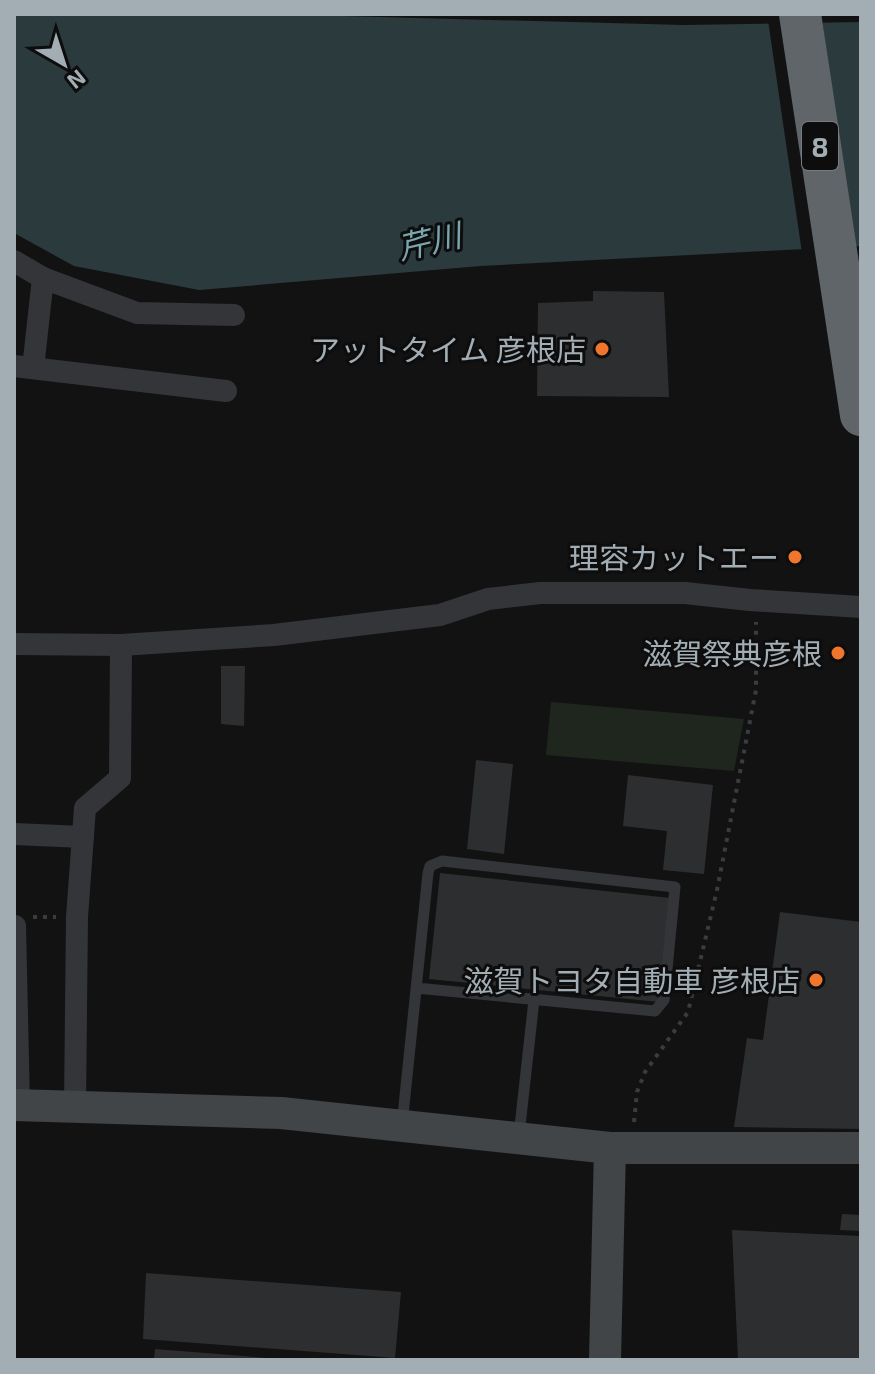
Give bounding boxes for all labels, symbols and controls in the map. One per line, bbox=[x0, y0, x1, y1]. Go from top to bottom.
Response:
north arrow bbox=[24, 24, 104, 104]
text: N bbox=[63, 65, 92, 95]
road number: 8 bbox=[802, 122, 838, 170]
water label: 芹川 bbox=[394, 214, 467, 266]
place label: アットタイム 彦根店 bbox=[310, 331, 586, 367]
marker: アットタイム 彦根店 bbox=[593, 340, 611, 358]
place label: 理容カットエー bbox=[569, 539, 779, 575]
marker: 理容カットエー bbox=[786, 548, 804, 566]
place label: 滋賀祭典彦根 bbox=[642, 635, 822, 671]
marker: 滋賀祭典彦根 bbox=[829, 644, 847, 662]
place label: 滋賀トヨタ自動車 彦根店 bbox=[463, 962, 800, 998]
marker: 滋賀トヨタ自動車 彦根店 bbox=[807, 971, 825, 989]

